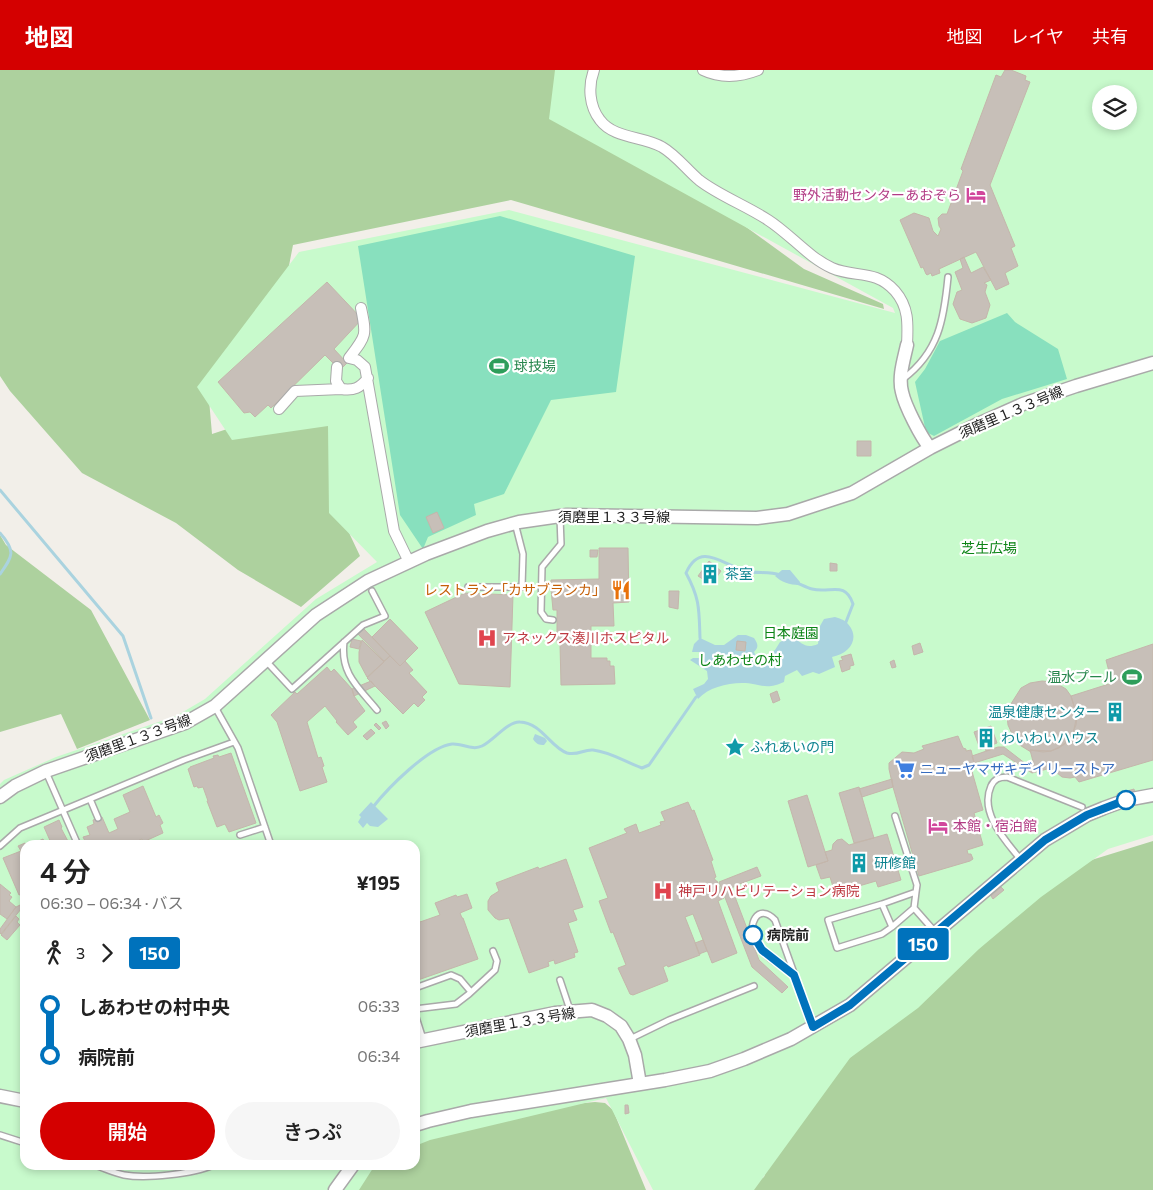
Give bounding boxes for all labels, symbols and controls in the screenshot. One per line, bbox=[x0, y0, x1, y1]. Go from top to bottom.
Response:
text: 地図 bbox=[25, 22, 73, 51]
text: 地図 bbox=[947, 25, 983, 47]
text: レイヤ bbox=[1011, 25, 1064, 47]
text: 共有 bbox=[1092, 25, 1128, 47]
map controls bbox=[1092, 85, 1137, 130]
button: layers bbox=[1092, 85, 1137, 130]
hotel icon: 野外活動センターあおぞら bbox=[965, 184, 987, 206]
place label: 野外活動センターあおぞら bbox=[793, 186, 961, 203]
sports icon: 球技場 bbox=[488, 355, 510, 377]
place label: 球技場 bbox=[514, 357, 556, 374]
street label: 須磨里１３３号線 bbox=[956, 382, 1066, 441]
street label: 須磨里１３３号線 bbox=[558, 508, 670, 525]
park label: 芝生広場 bbox=[961, 539, 1017, 556]
building icon: 茶室 bbox=[699, 563, 721, 585]
place label: 茶室 bbox=[725, 565, 753, 582]
restaurant icon: レストラン「カサブランカ」 bbox=[610, 579, 632, 601]
place label: レストラン「カサブランカ」 bbox=[424, 581, 606, 598]
park label: 日本庭園 bbox=[763, 624, 819, 641]
hospital icon: アネックス湊川ホスピタル bbox=[476, 627, 498, 649]
place label: アネックス湊川ホスピタル bbox=[502, 629, 670, 646]
park label: しあわせの村 bbox=[698, 651, 782, 668]
sports icon: 温水プール bbox=[1121, 666, 1143, 688]
place label: 温水プール bbox=[1047, 668, 1117, 685]
building icon: 温泉健康センター bbox=[1104, 701, 1126, 723]
place label: 温泉健康センター bbox=[988, 703, 1100, 720]
street label: 須磨里１３３号線 bbox=[82, 710, 193, 765]
building icon: わいわいハウス bbox=[975, 727, 997, 749]
place label: わいわいハウス bbox=[1001, 729, 1099, 746]
place icon: ふれあいの門 bbox=[724, 736, 746, 758]
place label: ふれあいの門 bbox=[750, 738, 834, 755]
supermarket icon: ニューヤマザキデイリーストア bbox=[894, 758, 916, 780]
place label: ニューヤマザキデイリーストア bbox=[920, 760, 1115, 777]
unlabelled marker bbox=[1116, 790, 1136, 810]
hotel icon: 本館・宿泊館 bbox=[927, 815, 949, 837]
place label: 本館・宿泊館 bbox=[953, 817, 1037, 834]
building icon: 研修館 bbox=[848, 852, 870, 874]
text: 4 分 bbox=[40, 854, 90, 888]
place label: 研修館 bbox=[874, 854, 916, 871]
text: ¥195 bbox=[356, 871, 400, 894]
hospital icon: 神戸リハビリテーション病院 bbox=[652, 880, 674, 902]
place label: 神戸リハビリテーション病院 bbox=[678, 882, 860, 899]
text: 06:30 – 06:34 · バス bbox=[40, 893, 184, 912]
marker: 病院前 bbox=[743, 925, 763, 945]
place label: 病院前 bbox=[767, 926, 809, 943]
line badge: 150 bbox=[894, 928, 952, 960]
text: 150 bbox=[908, 933, 938, 955]
icon: walk bbox=[40, 939, 68, 967]
icon: forward bbox=[93, 939, 121, 967]
text: 150 bbox=[139, 942, 170, 964]
text: 3 bbox=[76, 943, 85, 962]
text: しあわせの村中央 bbox=[78, 995, 230, 1018]
text: 06:33 bbox=[358, 996, 400, 1015]
street label: 須磨里１３３号線 bbox=[463, 1003, 577, 1040]
text: 病院前 bbox=[78, 1045, 135, 1068]
text: 06:34 bbox=[357, 1046, 400, 1065]
button: 開始 bbox=[40, 1102, 215, 1160]
button: きっぷ bbox=[225, 1102, 400, 1160]

